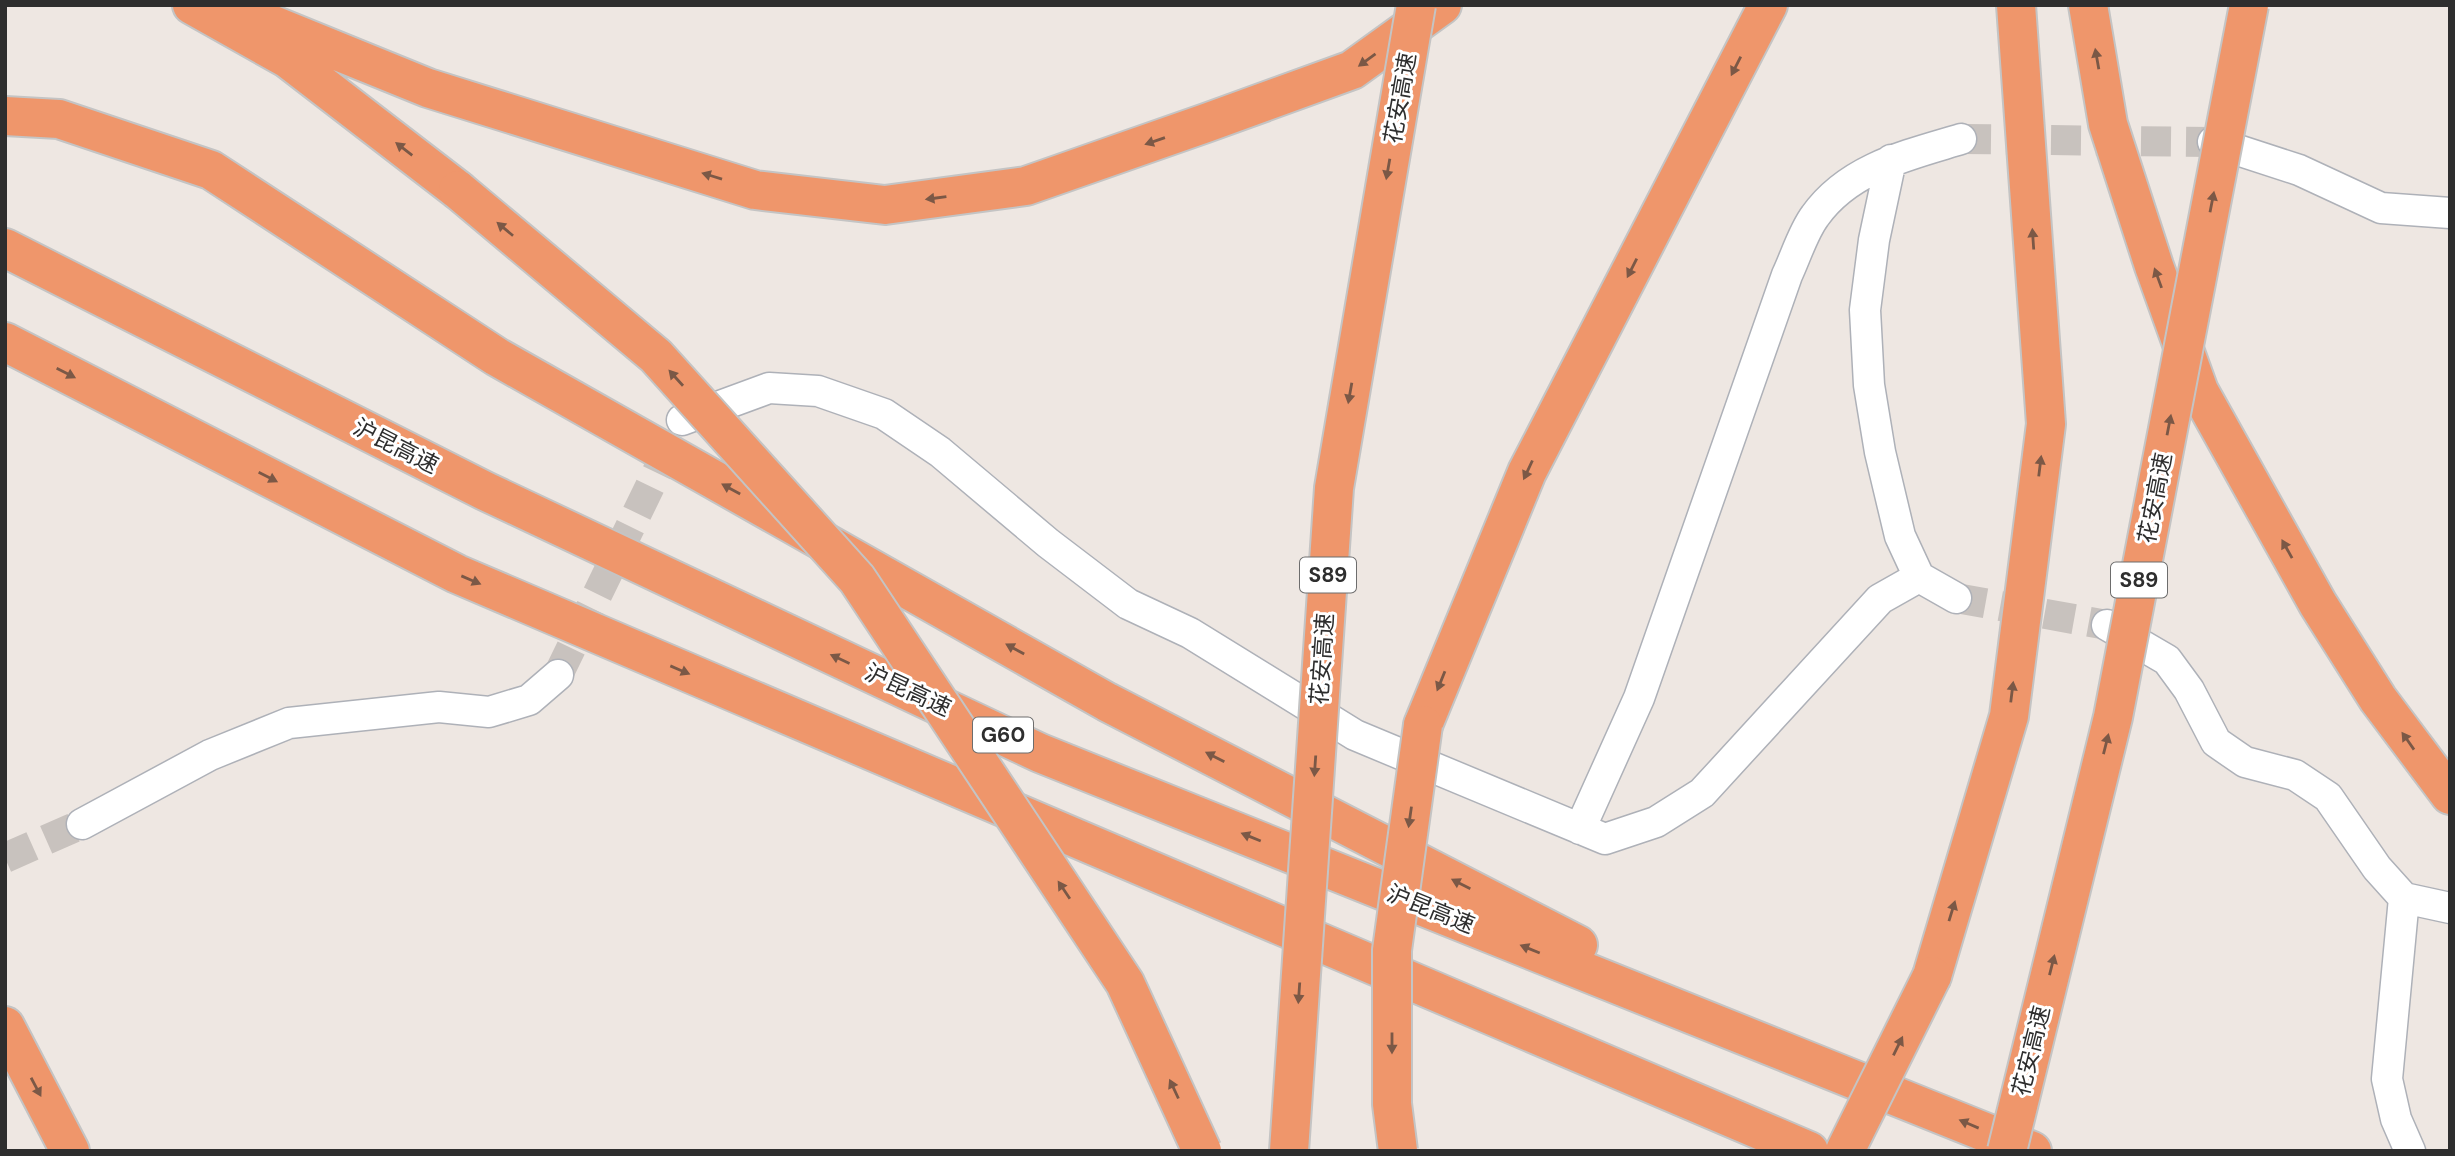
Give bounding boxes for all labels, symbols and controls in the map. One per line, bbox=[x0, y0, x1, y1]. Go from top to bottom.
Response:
one-way arrow bbox=[2091, 48, 2102, 70]
street label: 花安高速 bbox=[1377, 50, 1423, 146]
one-way arrow bbox=[1358, 52, 1376, 66]
one-way arrow bbox=[1731, 56, 1742, 76]
one-way arrow bbox=[1144, 136, 1165, 147]
one-way arrow bbox=[395, 142, 413, 156]
one-way arrow bbox=[1382, 158, 1393, 180]
one-way arrow bbox=[701, 171, 722, 181]
one-way arrow bbox=[2206, 191, 2217, 213]
one-way arrow bbox=[925, 193, 947, 204]
one-way arrow bbox=[496, 222, 514, 237]
one-way arrow bbox=[2027, 228, 2038, 250]
one-way arrow bbox=[1626, 258, 1638, 278]
one-way arrow bbox=[2152, 268, 2163, 289]
one-way arrow bbox=[56, 367, 76, 379]
one-way arrow bbox=[669, 370, 685, 387]
one-way arrow bbox=[1344, 383, 1355, 405]
street label: 沪昆高速 bbox=[348, 412, 444, 480]
one-way arrow bbox=[2163, 414, 2174, 436]
street label: 花安高速 bbox=[2131, 450, 2179, 546]
one-way arrow bbox=[2035, 455, 2046, 477]
one-way arrow bbox=[1522, 460, 1534, 480]
one-way arrow bbox=[258, 472, 278, 483]
one-way arrow bbox=[721, 483, 741, 495]
one-way arrow bbox=[2281, 539, 2293, 559]
road number: S89 bbox=[1300, 558, 1356, 592]
road number: S89 bbox=[2111, 562, 2167, 598]
one-way arrow bbox=[461, 575, 482, 586]
street label: 花安高速 bbox=[1304, 612, 1340, 706]
one-way arrow bbox=[1005, 643, 1024, 655]
one-way arrow bbox=[830, 653, 850, 664]
street label: 沪昆高速 bbox=[860, 657, 956, 723]
one-way arrow bbox=[670, 664, 690, 676]
one-way arrow bbox=[1436, 670, 1447, 691]
one-way arrow bbox=[2007, 681, 2018, 703]
road number: G60 bbox=[973, 718, 1033, 752]
one-way arrow bbox=[2401, 732, 2415, 750]
one-way arrow bbox=[2101, 733, 2112, 755]
one-way arrow bbox=[1205, 752, 1225, 763]
one-way arrow bbox=[1309, 755, 1320, 777]
one-way arrow bbox=[1405, 806, 1416, 828]
one-way arrow bbox=[1240, 832, 1261, 843]
street label: 沪昆高速 bbox=[1383, 878, 1479, 940]
one-way arrow bbox=[1450, 879, 1470, 891]
one-way arrow bbox=[1058, 881, 1071, 900]
one-way arrow bbox=[1947, 900, 1957, 921]
one-way arrow bbox=[1520, 944, 1541, 955]
one-way arrow bbox=[2047, 954, 2058, 976]
one-way arrow bbox=[1294, 982, 1305, 1004]
street label: 花安高速 bbox=[2005, 1003, 2057, 1099]
one-way arrow bbox=[1386, 1032, 1398, 1054]
one-way arrow bbox=[1892, 1036, 1903, 1056]
one-way arrow bbox=[29, 1078, 41, 1098]
one-way arrow bbox=[1168, 1079, 1180, 1099]
one-way arrow bbox=[1959, 1119, 1980, 1130]

